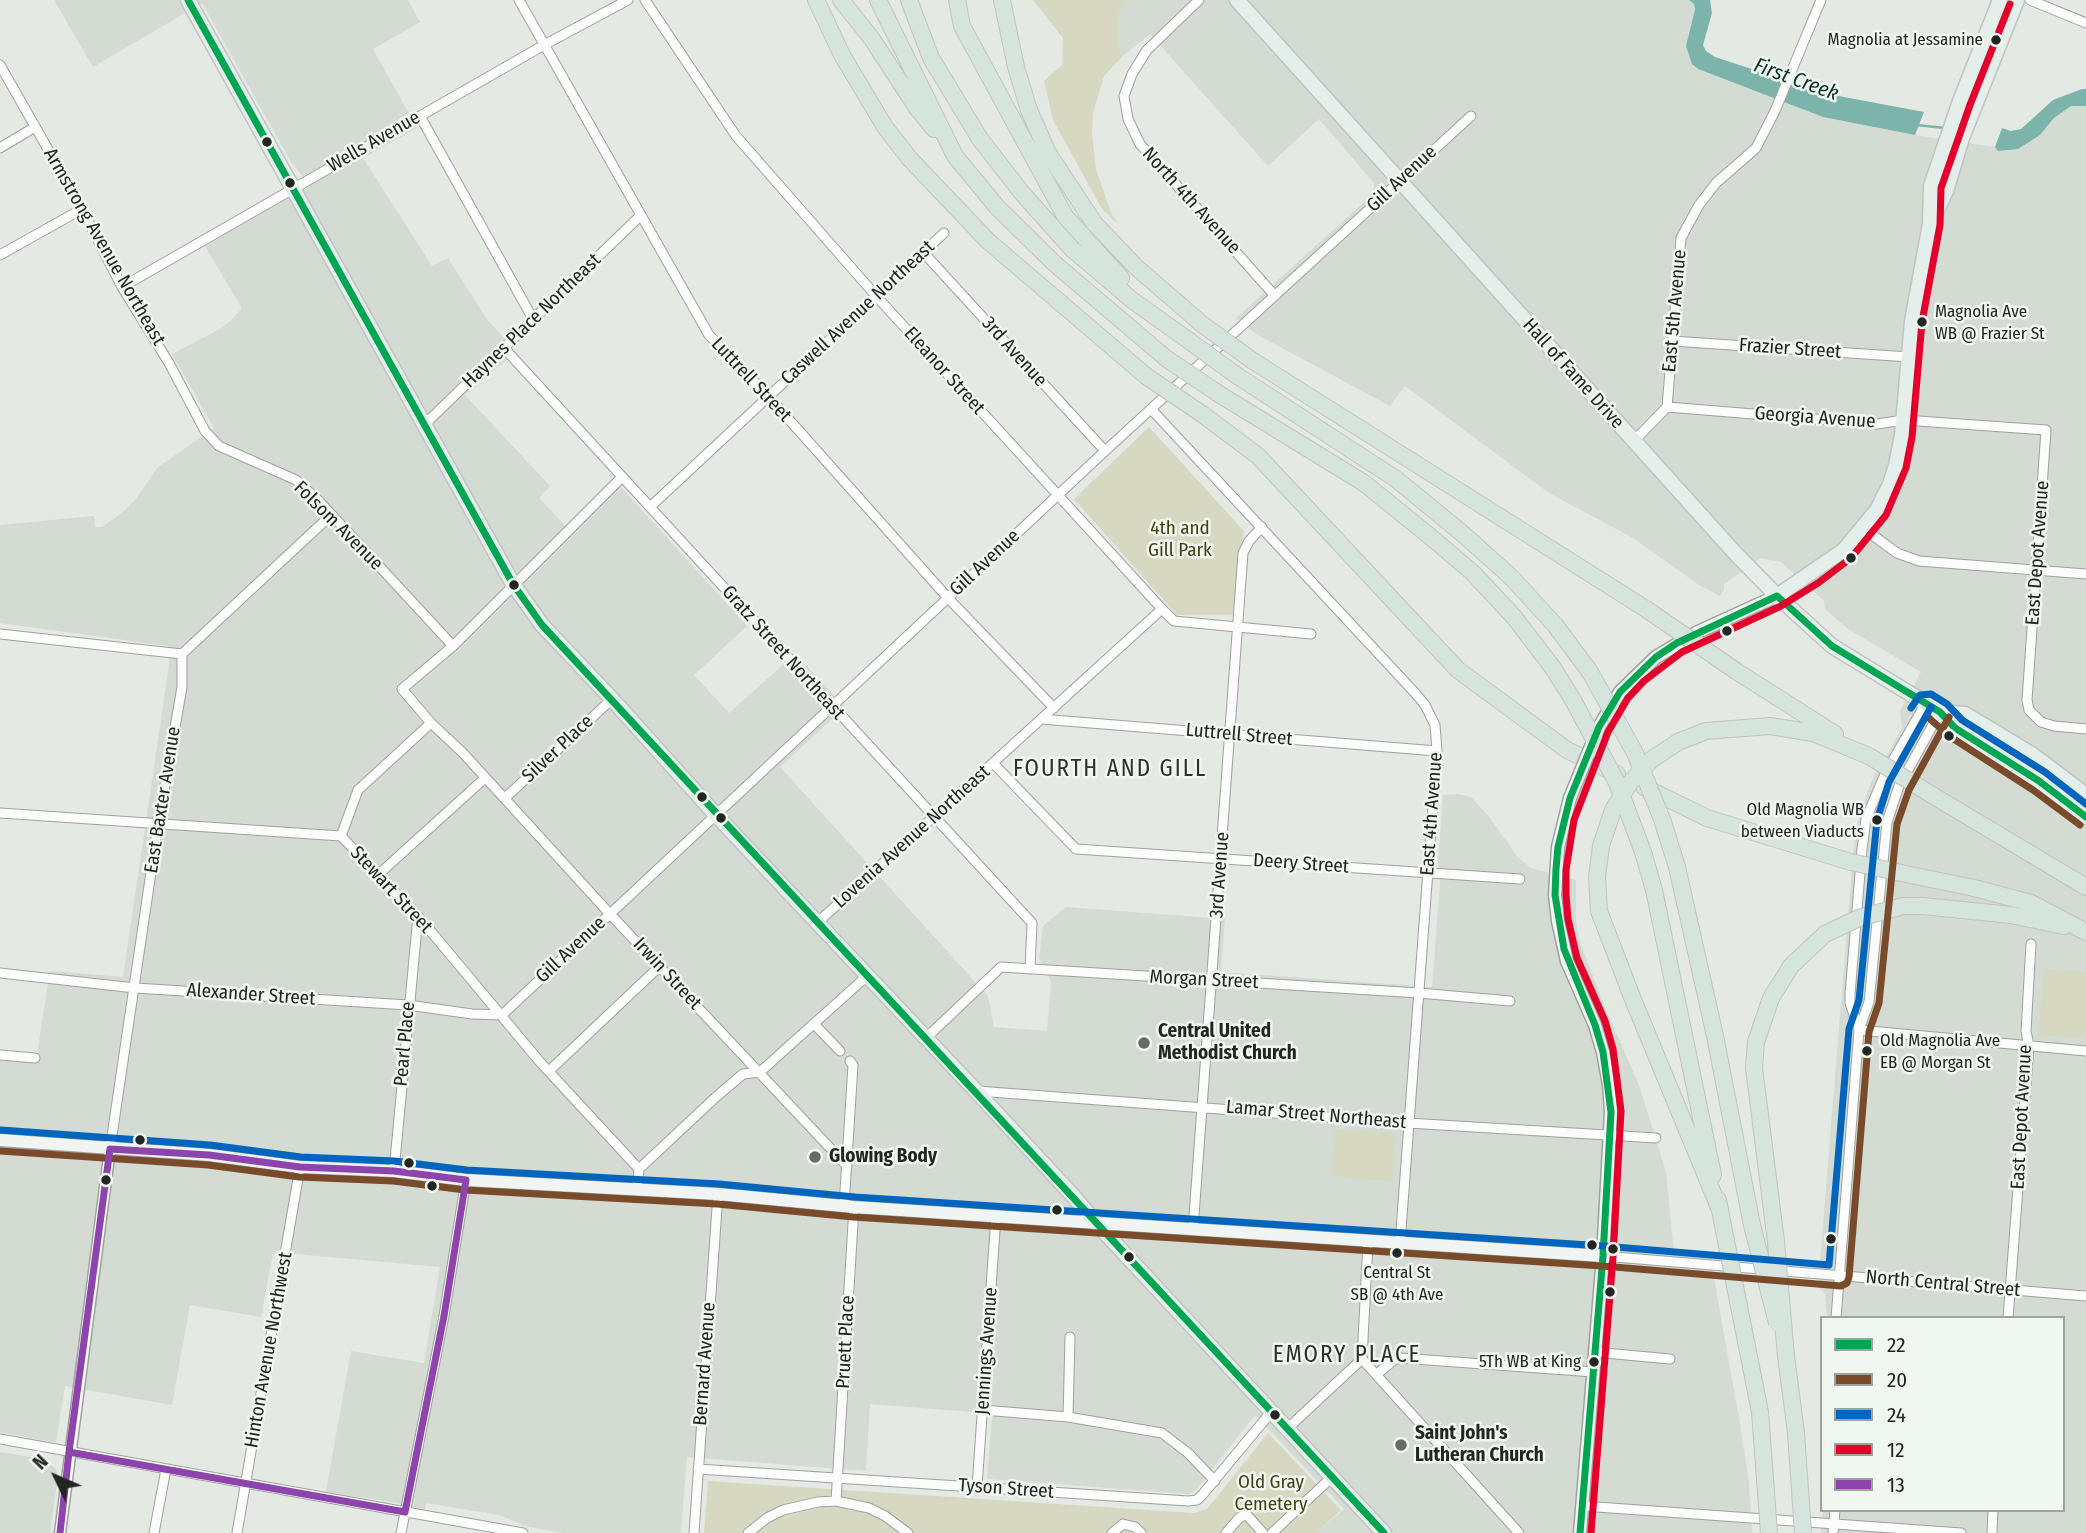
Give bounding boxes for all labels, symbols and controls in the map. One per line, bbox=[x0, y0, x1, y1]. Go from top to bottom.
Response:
place label: Magnolia at Jessamine bbox=[1828, 30, 1983, 50]
marker: Magnolia at Jessamine bbox=[1989, 33, 2003, 47]
water label: First Creek bbox=[1750, 53, 1842, 107]
street label: Wells Avenue bbox=[324, 106, 424, 178]
unlabelled marker bbox=[260, 135, 274, 149]
street label: Gill Avenue bbox=[1362, 141, 1442, 217]
street label: North 4th Avenue bbox=[1137, 143, 1245, 259]
street label: Armstrong Avenue Northeast bbox=[38, 144, 170, 350]
unlabelled marker bbox=[283, 176, 297, 190]
street label: Caswell Avenue Northeast bbox=[777, 236, 939, 390]
street label: Haynes Place Northeast bbox=[458, 249, 606, 393]
street label: East 5th Avenue bbox=[1658, 249, 1692, 373]
place label: Magnolia Ave WB @ Frazier St bbox=[1935, 302, 2045, 342]
street label: 3rd Avenue bbox=[977, 312, 1051, 392]
street label: Hall of Fame Drive bbox=[1517, 314, 1629, 434]
marker: Magnolia Ave WB @ Frazier St bbox=[1915, 315, 1929, 329]
street label: Eleanor Street bbox=[899, 322, 989, 420]
street label: Luttrell Street bbox=[706, 333, 796, 427]
street label: Frazier Street bbox=[1738, 334, 1842, 364]
street label: Georgia Avenue bbox=[1754, 402, 1876, 434]
street label: Folsom Avenue bbox=[289, 477, 387, 575]
street label: East Depot Avenue bbox=[2022, 480, 2054, 626]
park label: 4th and Gill Park bbox=[1148, 518, 1212, 562]
street label: Gill Avenue bbox=[945, 525, 1025, 601]
unlabelled marker bbox=[1844, 551, 1858, 565]
unlabelled marker bbox=[507, 578, 521, 592]
street label: Gratz Street Northeast bbox=[717, 581, 849, 725]
unlabelled marker bbox=[1720, 624, 1734, 638]
street label: Silver Place bbox=[518, 710, 598, 788]
street label: Luttrell Street bbox=[1185, 719, 1293, 751]
street label: East Baxter Avenue bbox=[140, 725, 186, 875]
unlabelled marker bbox=[1942, 729, 1956, 743]
street label: East 4th Avenue bbox=[1416, 752, 1448, 876]
district label: FOURTH AND GILL bbox=[1015, 756, 1205, 784]
street label: Lovenia Avenue Northeast bbox=[829, 761, 995, 913]
unlabelled marker bbox=[695, 790, 709, 804]
place label: Old Magnolia WB between Viaducts bbox=[1741, 800, 1864, 840]
unlabelled marker bbox=[714, 811, 728, 825]
marker: Old Magnolia WB between Viaducts bbox=[1870, 813, 1884, 827]
street label: 3rd Avenue bbox=[1206, 831, 1234, 919]
street label: Stewart Street bbox=[345, 842, 437, 938]
street label: Deery Street bbox=[1252, 849, 1350, 879]
street label: Gill Avenue bbox=[531, 912, 611, 988]
street label: Irwin Street bbox=[628, 933, 706, 1015]
street label: Morgan Street bbox=[1149, 966, 1259, 994]
street label: Alexander Street bbox=[186, 979, 316, 1011]
street label: Pearl Place bbox=[390, 1001, 420, 1087]
place label: Central United Methodist Church bbox=[1158, 1021, 1297, 1065]
place label: Old Magnolia Ave EB @ Morgan St bbox=[1880, 1031, 2000, 1071]
marker: Central United Methodist Church bbox=[1136, 1035, 1152, 1051]
marker: Old Magnolia Ave EB @ Morgan St bbox=[1860, 1044, 1874, 1058]
street label: East Depot Avenue bbox=[2007, 1044, 2037, 1190]
street label: Lamar Street Northeast bbox=[1225, 1096, 1407, 1134]
unlabelled marker bbox=[133, 1133, 147, 1147]
place label: Glowing Body bbox=[829, 1146, 937, 1168]
marker: Glowing Body bbox=[807, 1149, 823, 1165]
unlabelled marker bbox=[402, 1156, 416, 1170]
unlabelled marker bbox=[99, 1173, 113, 1187]
unlabelled marker bbox=[425, 1179, 439, 1193]
unlabelled marker bbox=[1050, 1203, 1064, 1217]
unlabelled marker bbox=[1824, 1232, 1838, 1246]
unlabelled marker bbox=[1585, 1238, 1599, 1252]
unlabelled marker bbox=[1606, 1242, 1620, 1256]
marker: Central St SB @ 4th Ave bbox=[1390, 1246, 1404, 1260]
street label: Hinton Avenue Northwest bbox=[241, 1250, 297, 1450]
unlabelled marker bbox=[1122, 1250, 1136, 1264]
place label: Central St SB @ 4th Ave bbox=[1350, 1263, 1444, 1303]
street label: North Central Street bbox=[1865, 1266, 2021, 1302]
unlabelled marker bbox=[1603, 1285, 1617, 1299]
street label: Jennings Avenue bbox=[971, 1286, 1003, 1416]
street label: Pruett Place bbox=[832, 1295, 860, 1389]
street label: Bernard Avenue bbox=[689, 1302, 721, 1426]
legend bbox=[1820, 1316, 2065, 1512]
text: 22 bbox=[1887, 1332, 1906, 1358]
district label: EMORY PLACE bbox=[1274, 1342, 1420, 1370]
place label: 5Th WB at King bbox=[1479, 1352, 1581, 1372]
marker: 5Th WB at King bbox=[1587, 1355, 1601, 1369]
text: 20 bbox=[1887, 1367, 1907, 1393]
text: 24 bbox=[1887, 1402, 1906, 1428]
unlabelled marker bbox=[1268, 1408, 1282, 1422]
place label: Saint John's Lutheran Church bbox=[1415, 1423, 1544, 1467]
marker: Saint John's Lutheran Church bbox=[1393, 1437, 1409, 1453]
text: 12 bbox=[1887, 1437, 1904, 1463]
north arrow bbox=[21, 1442, 91, 1512]
text: N bbox=[28, 1450, 53, 1474]
park label: Old Gray Cemetery bbox=[1234, 1472, 1308, 1516]
text: 13 bbox=[1887, 1472, 1905, 1498]
street label: Tyson Street bbox=[957, 1474, 1055, 1504]

